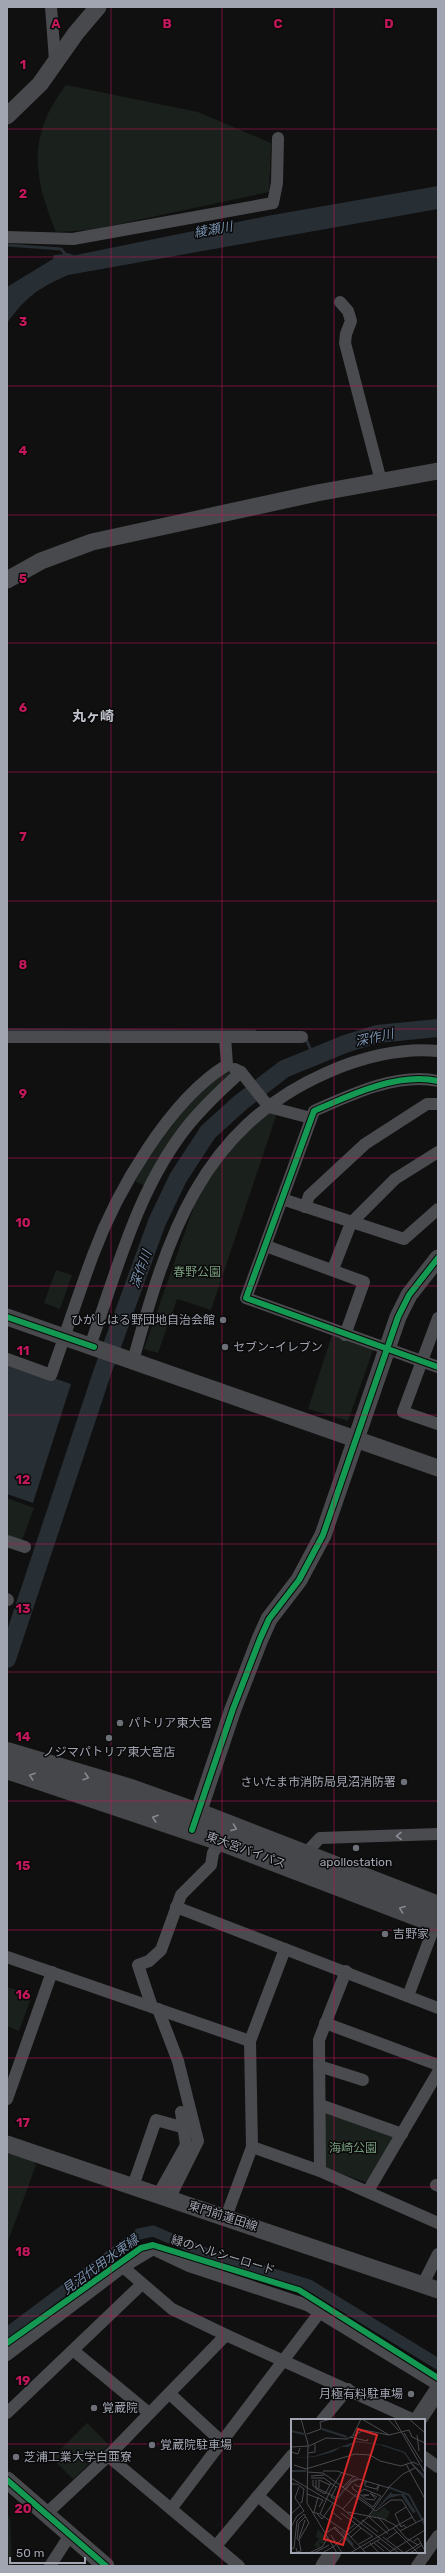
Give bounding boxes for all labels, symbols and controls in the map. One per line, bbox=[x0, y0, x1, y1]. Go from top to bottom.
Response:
text: A bbox=[51, 16, 61, 31]
text: B bbox=[162, 16, 172, 31]
text: C bbox=[273, 16, 283, 31]
text: D bbox=[384, 16, 394, 31]
text: 1 bbox=[20, 57, 26, 72]
text: 2 bbox=[19, 186, 27, 201]
water label: 綾瀬川 bbox=[193, 218, 236, 240]
text: 3 bbox=[19, 314, 28, 329]
text: 4 bbox=[19, 443, 28, 458]
text: 5 bbox=[19, 571, 27, 586]
text: 6 bbox=[19, 700, 28, 715]
district label: 丸ヶ崎 bbox=[72, 708, 114, 725]
text: 7 bbox=[19, 829, 27, 844]
text: 8 bbox=[19, 957, 28, 972]
water label: 深作川 bbox=[353, 1026, 397, 1049]
text: 9 bbox=[19, 1086, 27, 1101]
text: 10 bbox=[15, 1215, 31, 1230]
water label: 深作川 bbox=[127, 1246, 155, 1290]
park label: 春野公園 bbox=[173, 1265, 221, 1279]
place label: ひがしはる野団地自治会館 bbox=[71, 1313, 215, 1327]
marker: ひがしはる野団地自治会館 bbox=[218, 1315, 228, 1325]
place label: セブン-イレブン bbox=[233, 1340, 323, 1354]
marker: セブン-イレブン bbox=[220, 1342, 230, 1352]
text: 11 bbox=[17, 1343, 29, 1358]
text: 12 bbox=[16, 1472, 30, 1487]
text: 13 bbox=[15, 1601, 31, 1616]
place label: パトリア東大宮 bbox=[128, 1716, 212, 1730]
marker: パトリア東大宮 bbox=[115, 1718, 125, 1728]
text: 14 bbox=[15, 1729, 31, 1744]
marker: ノジマパトリア東大宮店 bbox=[104, 1733, 114, 1743]
place label: ノジマパトリア東大宮店 bbox=[43, 1745, 175, 1759]
one-way arrow bbox=[83, 1772, 90, 1781]
one-way arrow bbox=[28, 1773, 35, 1781]
place label: さいたま市消防局見沼消防署 bbox=[240, 1775, 396, 1789]
marker: さいたま市消防局見沼消防署 bbox=[399, 1777, 409, 1787]
one-way arrow bbox=[151, 1814, 158, 1823]
one-way arrow bbox=[231, 1823, 238, 1831]
street label: 東大宮バイパス bbox=[204, 1829, 288, 1871]
one-way arrow bbox=[396, 1832, 402, 1840]
marker: apollostation bbox=[351, 1843, 361, 1853]
place label: apollostation bbox=[320, 1855, 392, 1869]
text: 15 bbox=[16, 1858, 30, 1873]
one-way arrow bbox=[398, 1906, 405, 1914]
place label: 吉野家 bbox=[393, 1927, 429, 1941]
marker: 吉野家 bbox=[380, 1929, 390, 1939]
text: 16 bbox=[16, 1987, 31, 2002]
text: 17 bbox=[16, 2115, 31, 2130]
park label: 海崎公園 bbox=[329, 2141, 377, 2155]
street label: 東門前蓮田線 bbox=[187, 2198, 259, 2234]
water label: 見沼代用水東縁 bbox=[59, 2230, 143, 2297]
street label: 緑のヘルシーロード bbox=[169, 2233, 277, 2277]
text: 18 bbox=[15, 2244, 31, 2259]
text: 19 bbox=[16, 2373, 30, 2388]
place label: 月極有料駐車場 bbox=[319, 2387, 403, 2401]
marker: 月極有料駐車場 bbox=[406, 2389, 416, 2399]
place label: 覚蔵院 bbox=[102, 2401, 138, 2415]
marker: 覚蔵院 bbox=[89, 2403, 99, 2413]
inset map bbox=[291, 2419, 425, 2553]
place label: 覚蔵院駐車場 bbox=[160, 2438, 232, 2452]
marker: 覚蔵院駐車場 bbox=[147, 2440, 157, 2450]
place label: 芝浦工業大学白亜寮 bbox=[24, 2450, 132, 2464]
marker: 芝浦工業大学白亜寮 bbox=[11, 2452, 21, 2462]
text: 20 bbox=[14, 2501, 32, 2516]
scale bar bbox=[10, 2539, 85, 2565]
text: 50 m bbox=[16, 2546, 44, 2560]

